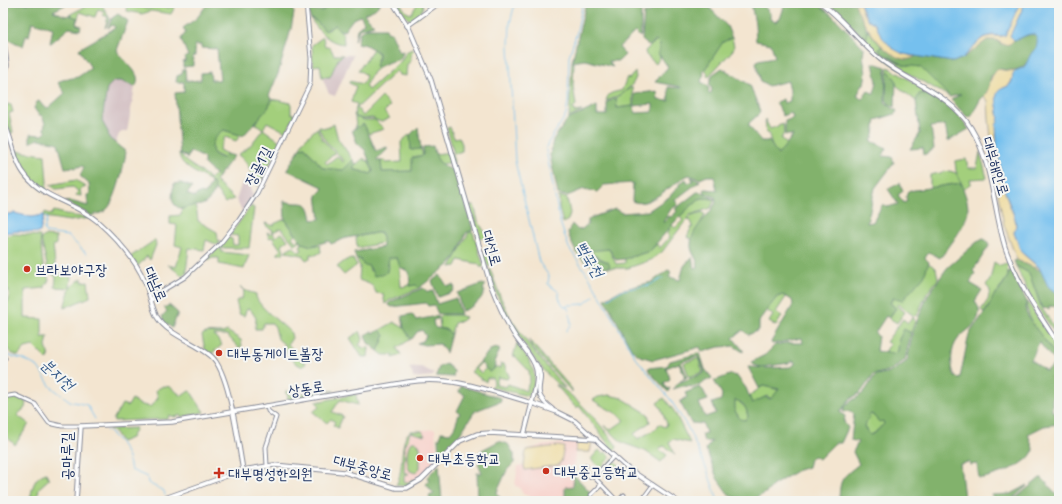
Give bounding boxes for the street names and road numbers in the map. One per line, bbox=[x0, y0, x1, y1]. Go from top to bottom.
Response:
street label: 대부해안로 bbox=[977, 134, 1015, 198]
street label: 장골1길 bbox=[239, 143, 277, 189]
street label: 대선로 bbox=[477, 228, 507, 268]
street label: 대남로 bbox=[139, 263, 173, 305]
street label: 상동로 bbox=[286, 375, 326, 401]
street label: 공마루길 bbox=[56, 432, 77, 480]
street label: 대부중앙로 bbox=[331, 449, 395, 485]

